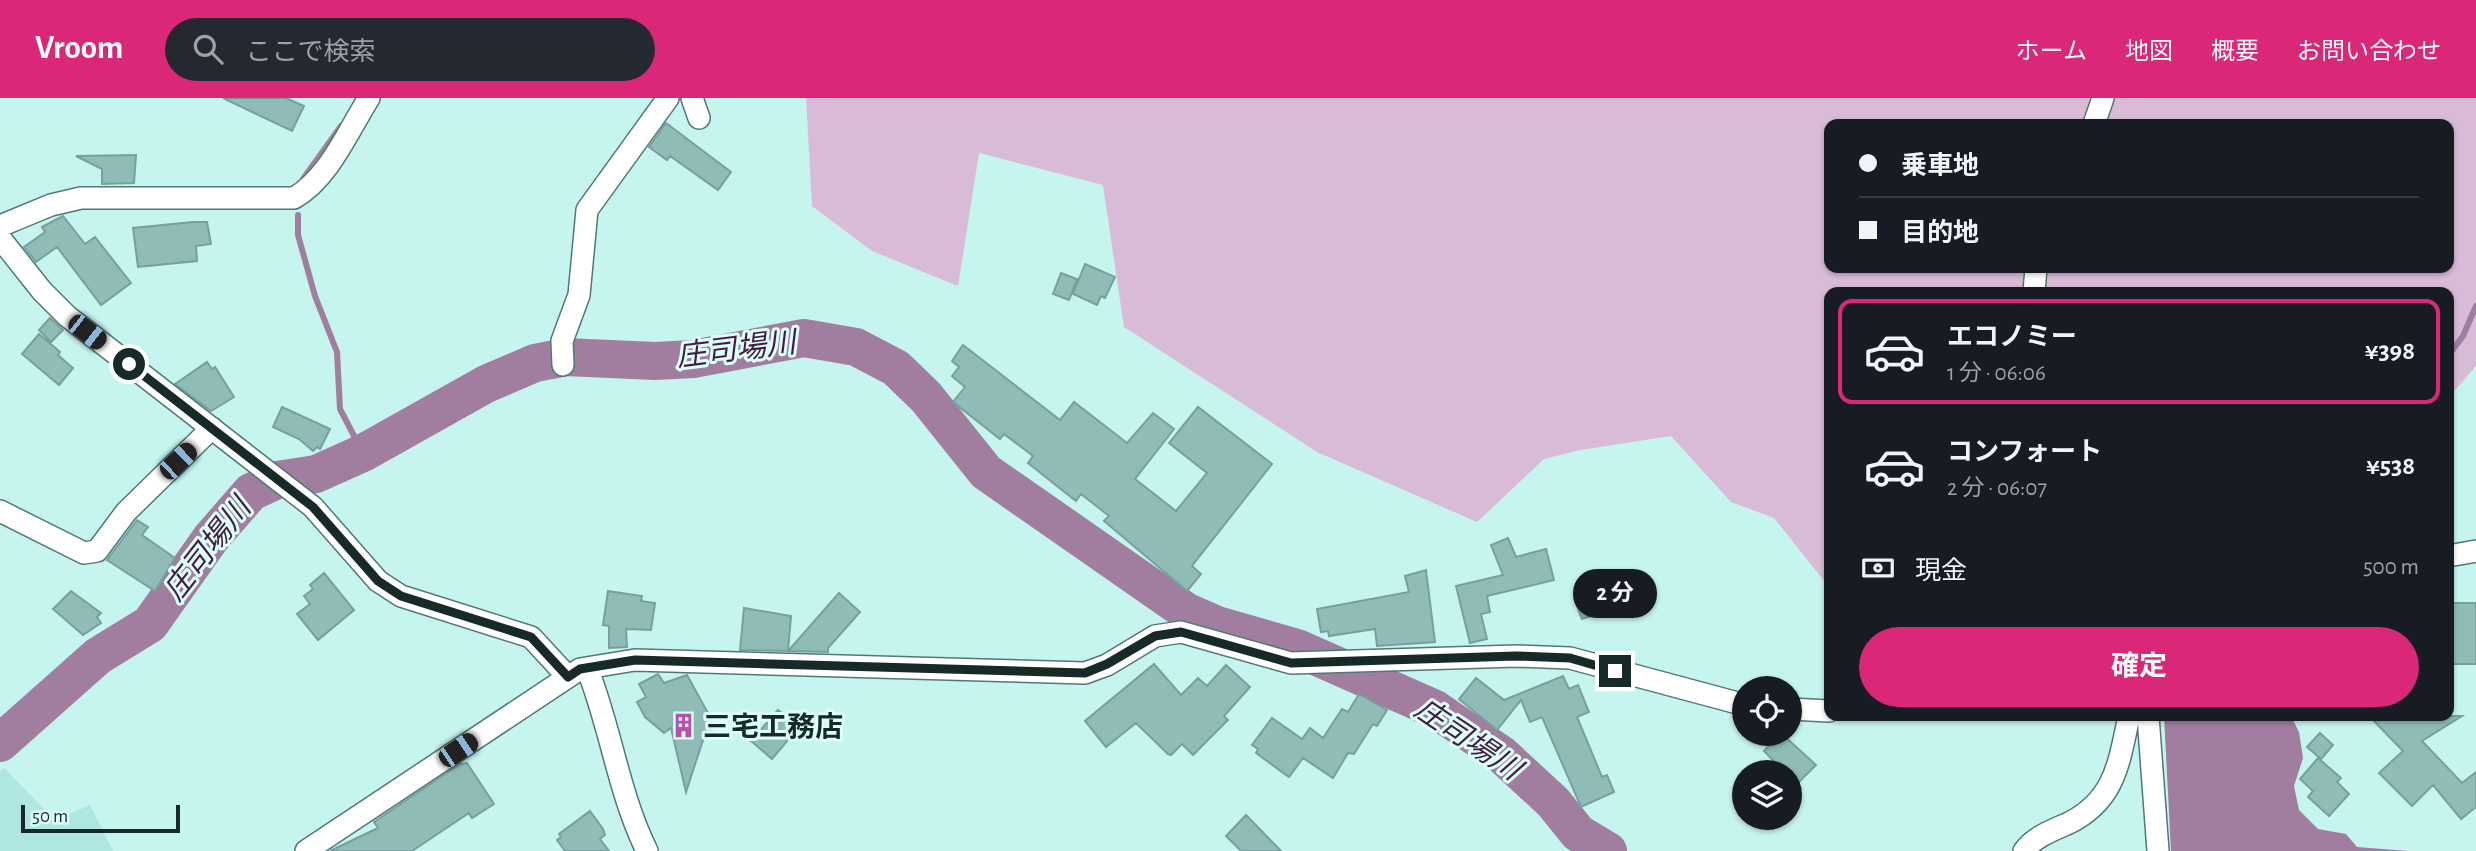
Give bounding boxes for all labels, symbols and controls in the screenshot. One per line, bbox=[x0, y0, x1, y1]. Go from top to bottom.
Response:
search box bbox=[165, 18, 655, 81]
icon: search bbox=[189, 30, 227, 68]
text: Vroom bbox=[35, 32, 123, 65]
text: ここで検索 bbox=[245, 39, 376, 65]
text: ホーム bbox=[2016, 40, 2087, 64]
text: 地図 bbox=[2125, 40, 2173, 64]
text: 概要 bbox=[2211, 40, 2259, 64]
text: お問い合わせ bbox=[2297, 40, 2441, 64]
text: 乗車地 bbox=[1901, 153, 1979, 179]
text: 目的地 bbox=[1901, 220, 1979, 246]
car bbox=[64, 311, 111, 353]
icon: car bbox=[1863, 320, 1926, 383]
text: エコノミー bbox=[1947, 324, 2077, 350]
water label: 庄司場川 bbox=[674, 325, 800, 372]
text: ¥398 bbox=[2365, 338, 2415, 364]
route start bbox=[113, 348, 145, 380]
text: 1 分 · 06:06 bbox=[1947, 362, 2046, 385]
icon: car bbox=[1863, 435, 1926, 498]
car bbox=[156, 439, 201, 483]
text: コンフォート bbox=[1947, 439, 2102, 465]
text: ¥538 bbox=[2366, 453, 2415, 479]
text: 2 分 · 06:07 bbox=[1947, 477, 2047, 500]
water label: 庄司場川 bbox=[157, 490, 258, 606]
icon: cash bbox=[1859, 549, 1897, 587]
text: 500 m bbox=[2363, 556, 2419, 579]
text: 現金 bbox=[1915, 558, 1967, 584]
callout: 2 分 bbox=[1573, 570, 1657, 618]
text: 2 分 bbox=[1596, 582, 1634, 605]
button: 確定 bbox=[1859, 627, 2419, 707]
route end bbox=[1599, 655, 1631, 687]
map controls bbox=[1732, 676, 1802, 830]
button: locate bbox=[1732, 676, 1802, 746]
water label: 庄司場川 bbox=[1409, 692, 1529, 787]
place label: 三宅工務店 bbox=[703, 711, 843, 742]
building icon: 三宅工務店 bbox=[669, 712, 697, 740]
car bbox=[435, 730, 482, 770]
button: layers bbox=[1732, 760, 1802, 830]
scale bar bbox=[21, 802, 180, 834]
text: 50 m bbox=[32, 807, 68, 826]

